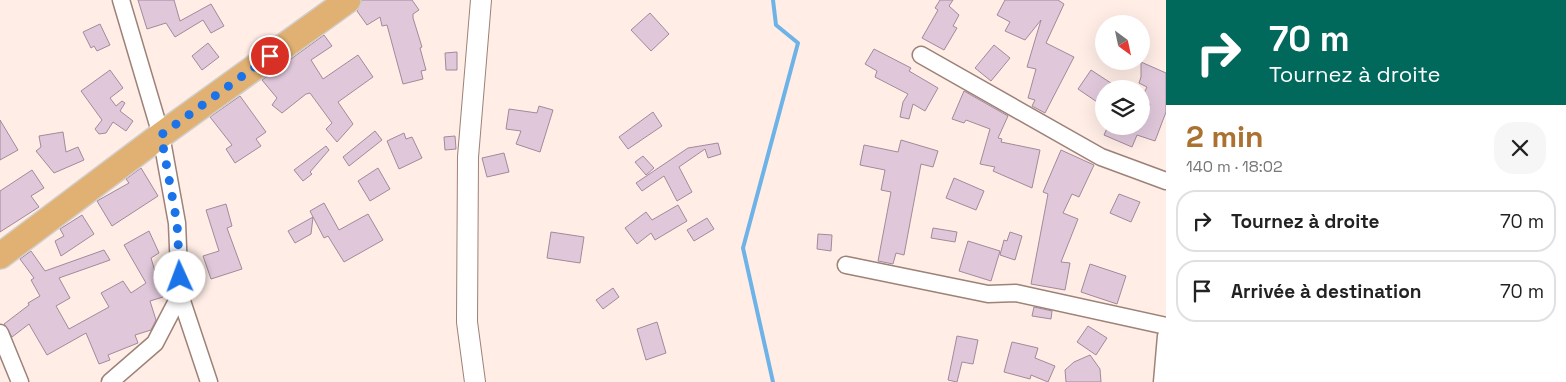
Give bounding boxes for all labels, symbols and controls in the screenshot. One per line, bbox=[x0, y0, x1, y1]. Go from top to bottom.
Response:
north arrow bbox=[1095, 15, 1150, 70]
map controls bbox=[1095, 15, 1150, 135]
text: 70 m bbox=[1269, 17, 1350, 61]
icon: right bbox=[1186, 20, 1251, 85]
pin bbox=[249, 35, 291, 77]
icon: arrive bbox=[256, 42, 284, 70]
text: Tournez à droite bbox=[1269, 60, 1440, 88]
button: layers bbox=[1095, 80, 1150, 135]
text: 2 min bbox=[1186, 117, 1264, 156]
button: close bbox=[1494, 122, 1546, 174]
text: 140 m · 18:02 bbox=[1186, 156, 1283, 177]
icon: right bbox=[1188, 207, 1216, 235]
text: Tournez à droite bbox=[1231, 209, 1380, 234]
text: 70 m bbox=[1500, 209, 1544, 234]
position arrow bbox=[153, 250, 205, 302]
icon: arrive bbox=[1188, 277, 1216, 305]
text: Arrivée à destination bbox=[1231, 279, 1421, 304]
text: 70 m bbox=[1500, 279, 1544, 304]

